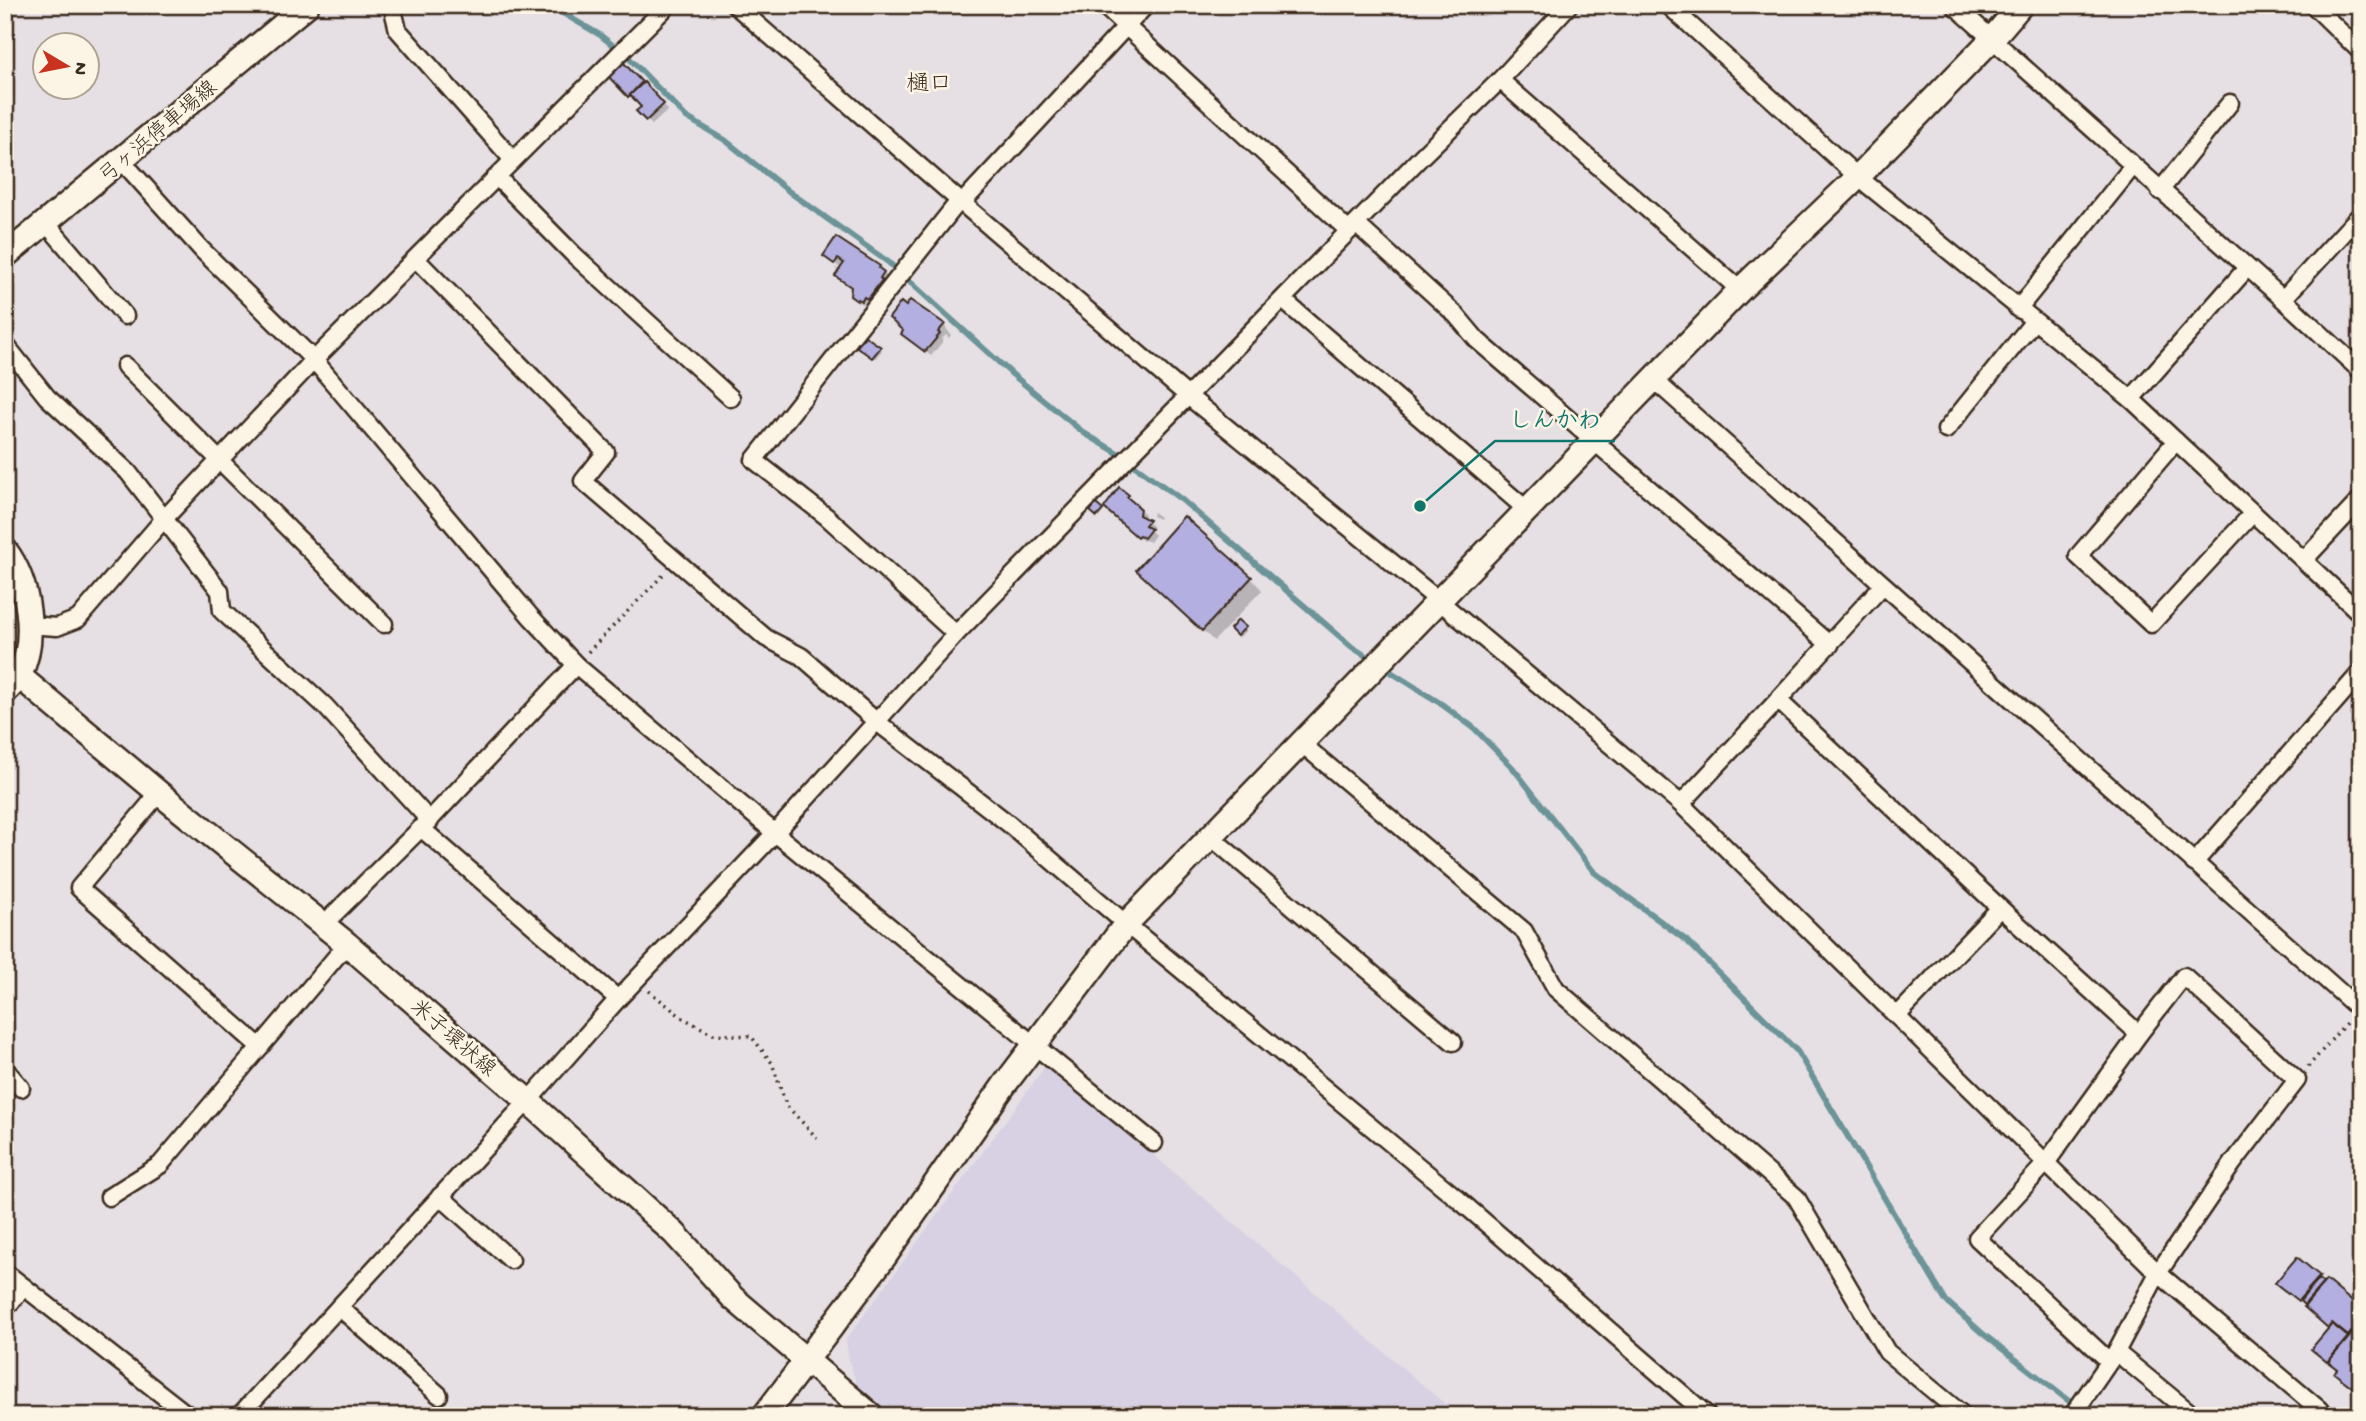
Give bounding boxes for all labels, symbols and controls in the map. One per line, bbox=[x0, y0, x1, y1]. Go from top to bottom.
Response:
north arrow bbox=[32, 32, 102, 102]
text: N bbox=[67, 60, 92, 76]
district label: 樋口 bbox=[906, 72, 952, 99]
street label: 弓ヶ浜停車場線 bbox=[94, 75, 224, 191]
callout: しんかわ bbox=[1495, 397, 1615, 441]
text: しんかわ bbox=[1509, 409, 1601, 436]
street label: 米子環状線 bbox=[404, 995, 500, 1084]

